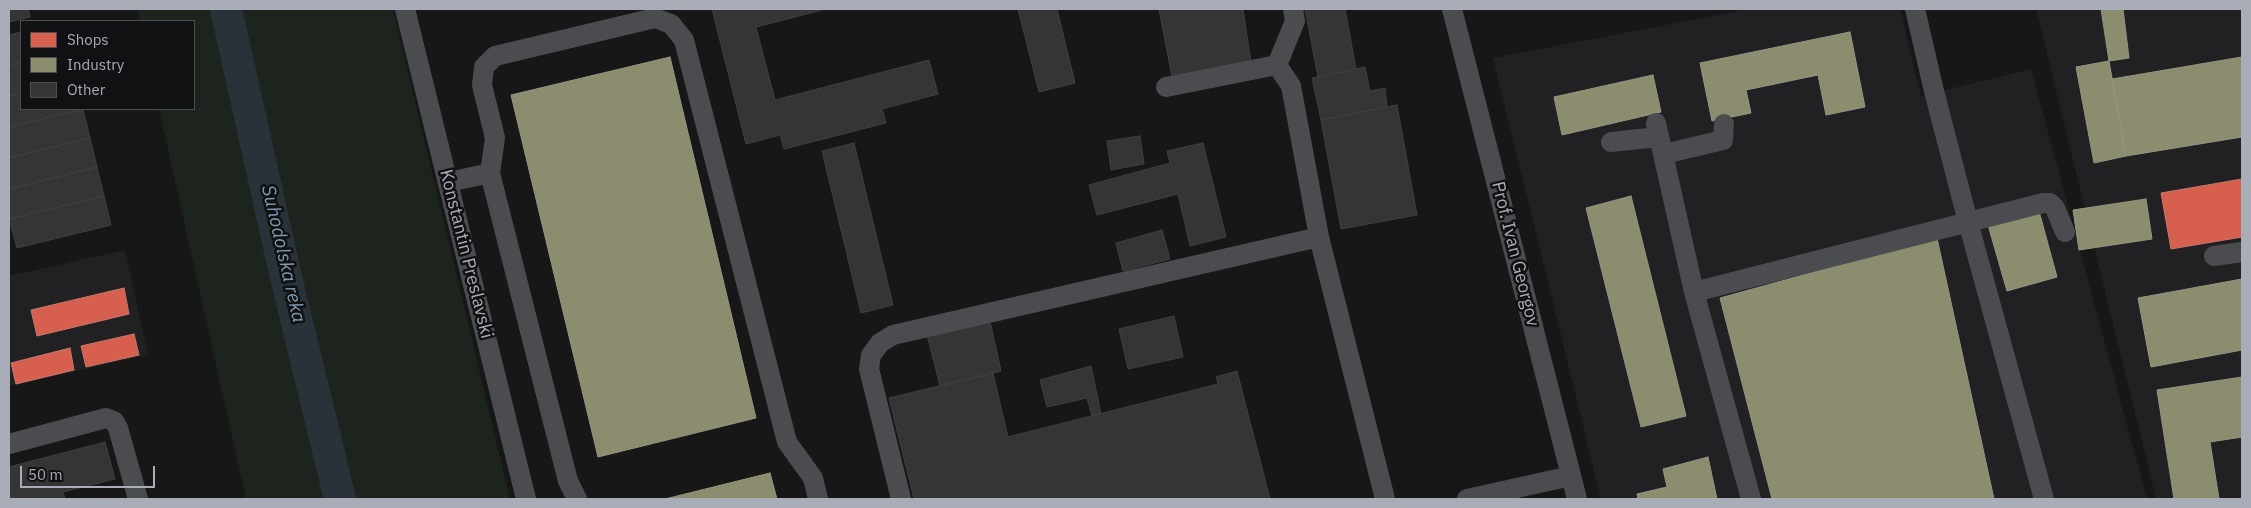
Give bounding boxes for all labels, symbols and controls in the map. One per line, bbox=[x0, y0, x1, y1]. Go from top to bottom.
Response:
legend bbox=[20, 20, 195, 110]
text: Shops bbox=[67, 30, 109, 49]
text: Industry bbox=[67, 55, 124, 74]
text: Other bbox=[67, 80, 105, 99]
street label: Konstantin Preslavski bbox=[435, 167, 497, 341]
street label: Prof. Ivan Georgov bbox=[1487, 179, 1543, 329]
water label: Suhodolska reka bbox=[256, 183, 310, 325]
scale bar bbox=[22, 456, 158, 488]
text: 50 m bbox=[28, 465, 63, 484]

